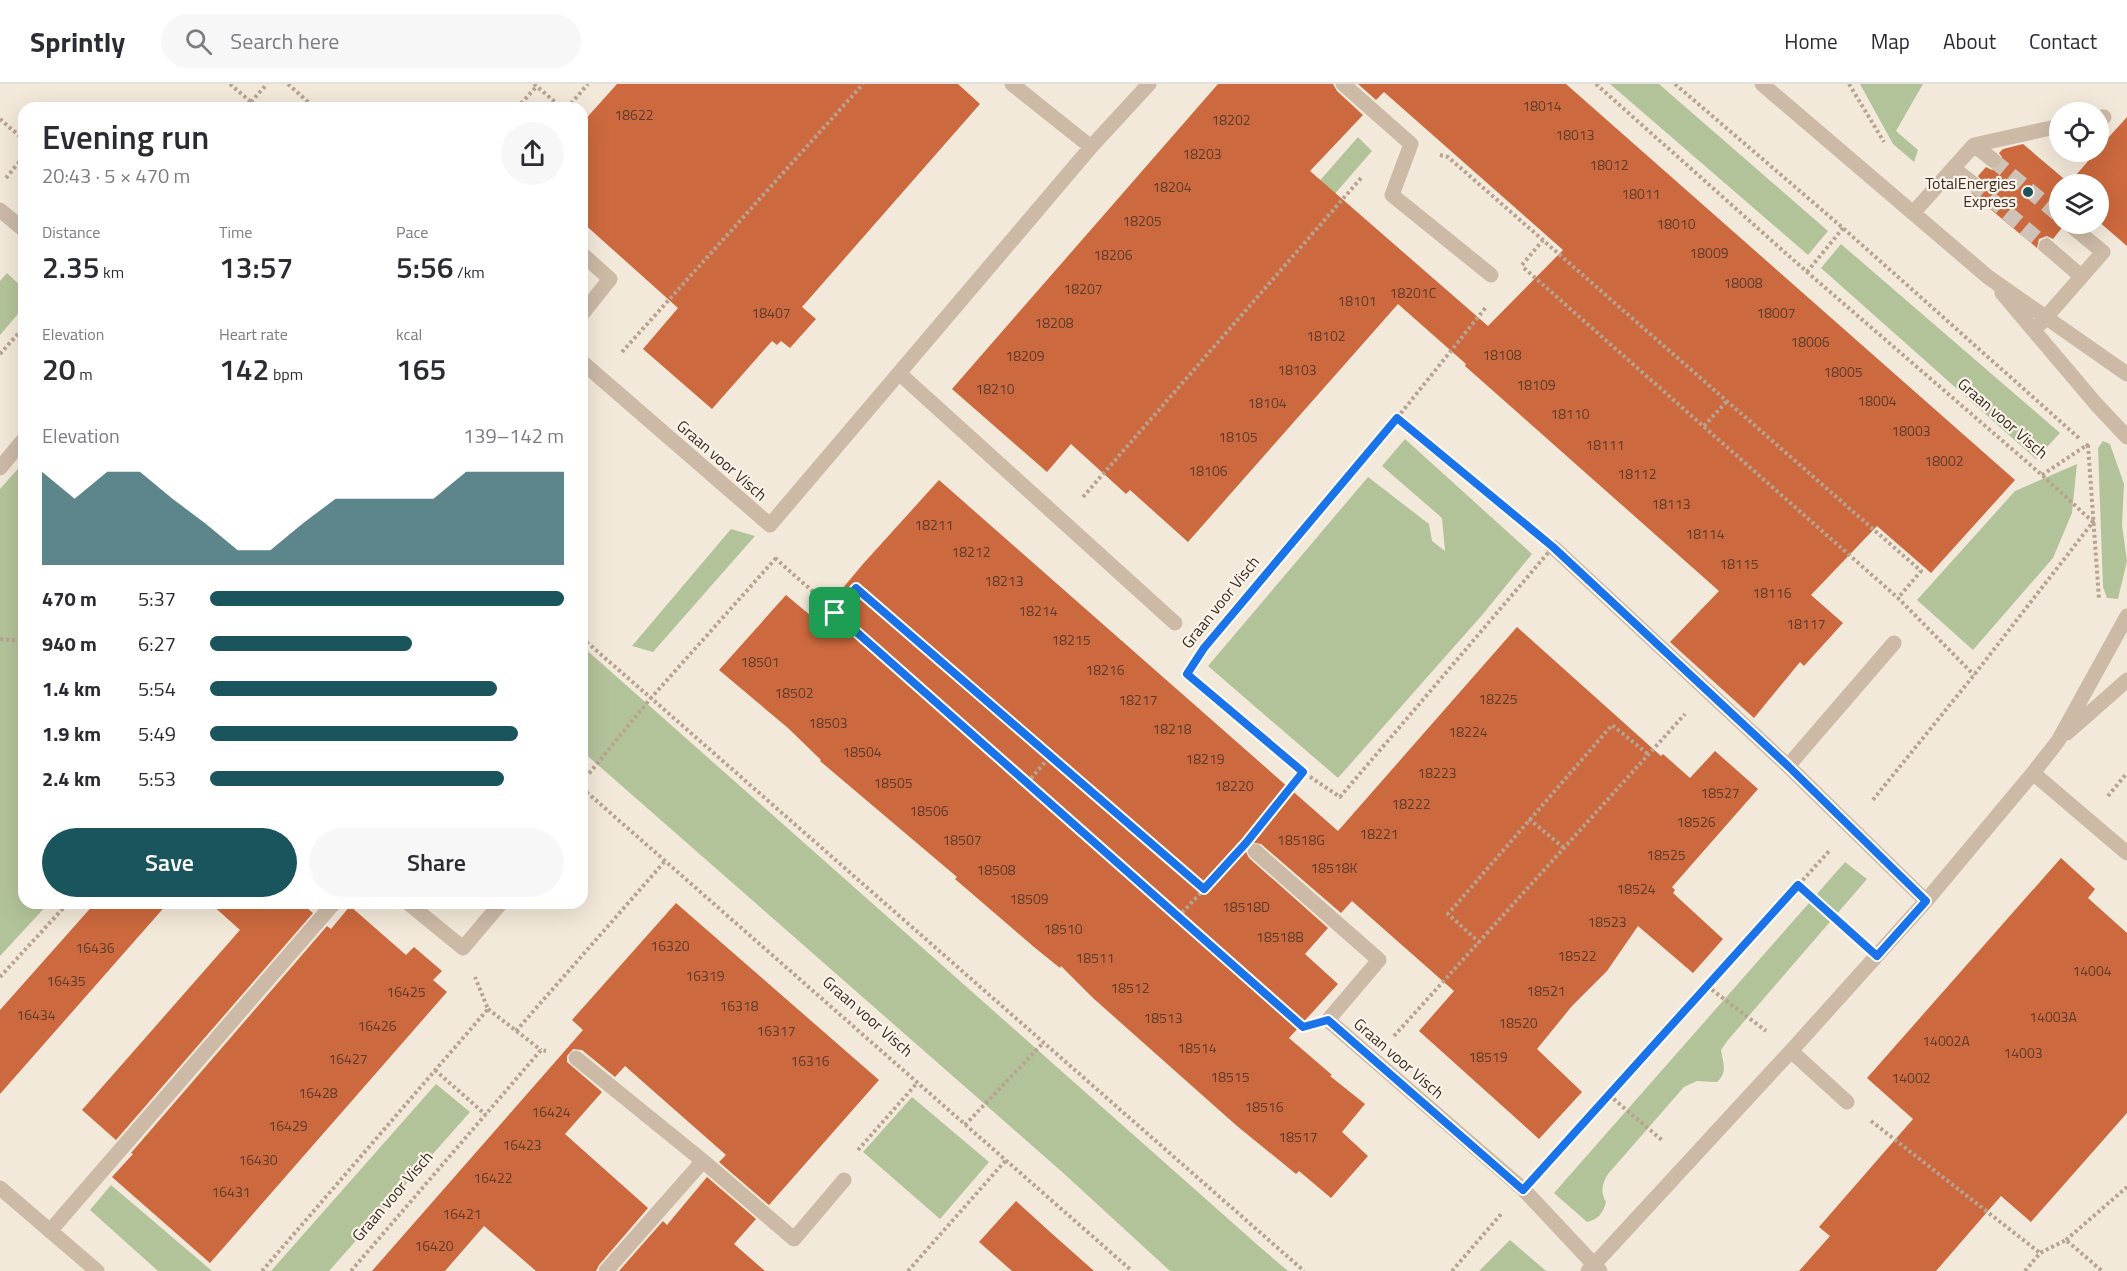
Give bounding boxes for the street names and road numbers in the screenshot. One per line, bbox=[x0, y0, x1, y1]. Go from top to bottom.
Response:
street label: Graan voor Visch bbox=[1953, 372, 2053, 464]
street label: Graan voor Visch bbox=[672, 414, 772, 506]
street label: Graan voor Visch bbox=[1175, 551, 1265, 653]
street label: Graan voor Visch bbox=[818, 970, 918, 1062]
street label: Graan voor Visch bbox=[1349, 1012, 1449, 1104]
street label: Graan voor Visch bbox=[346, 1146, 438, 1246]

